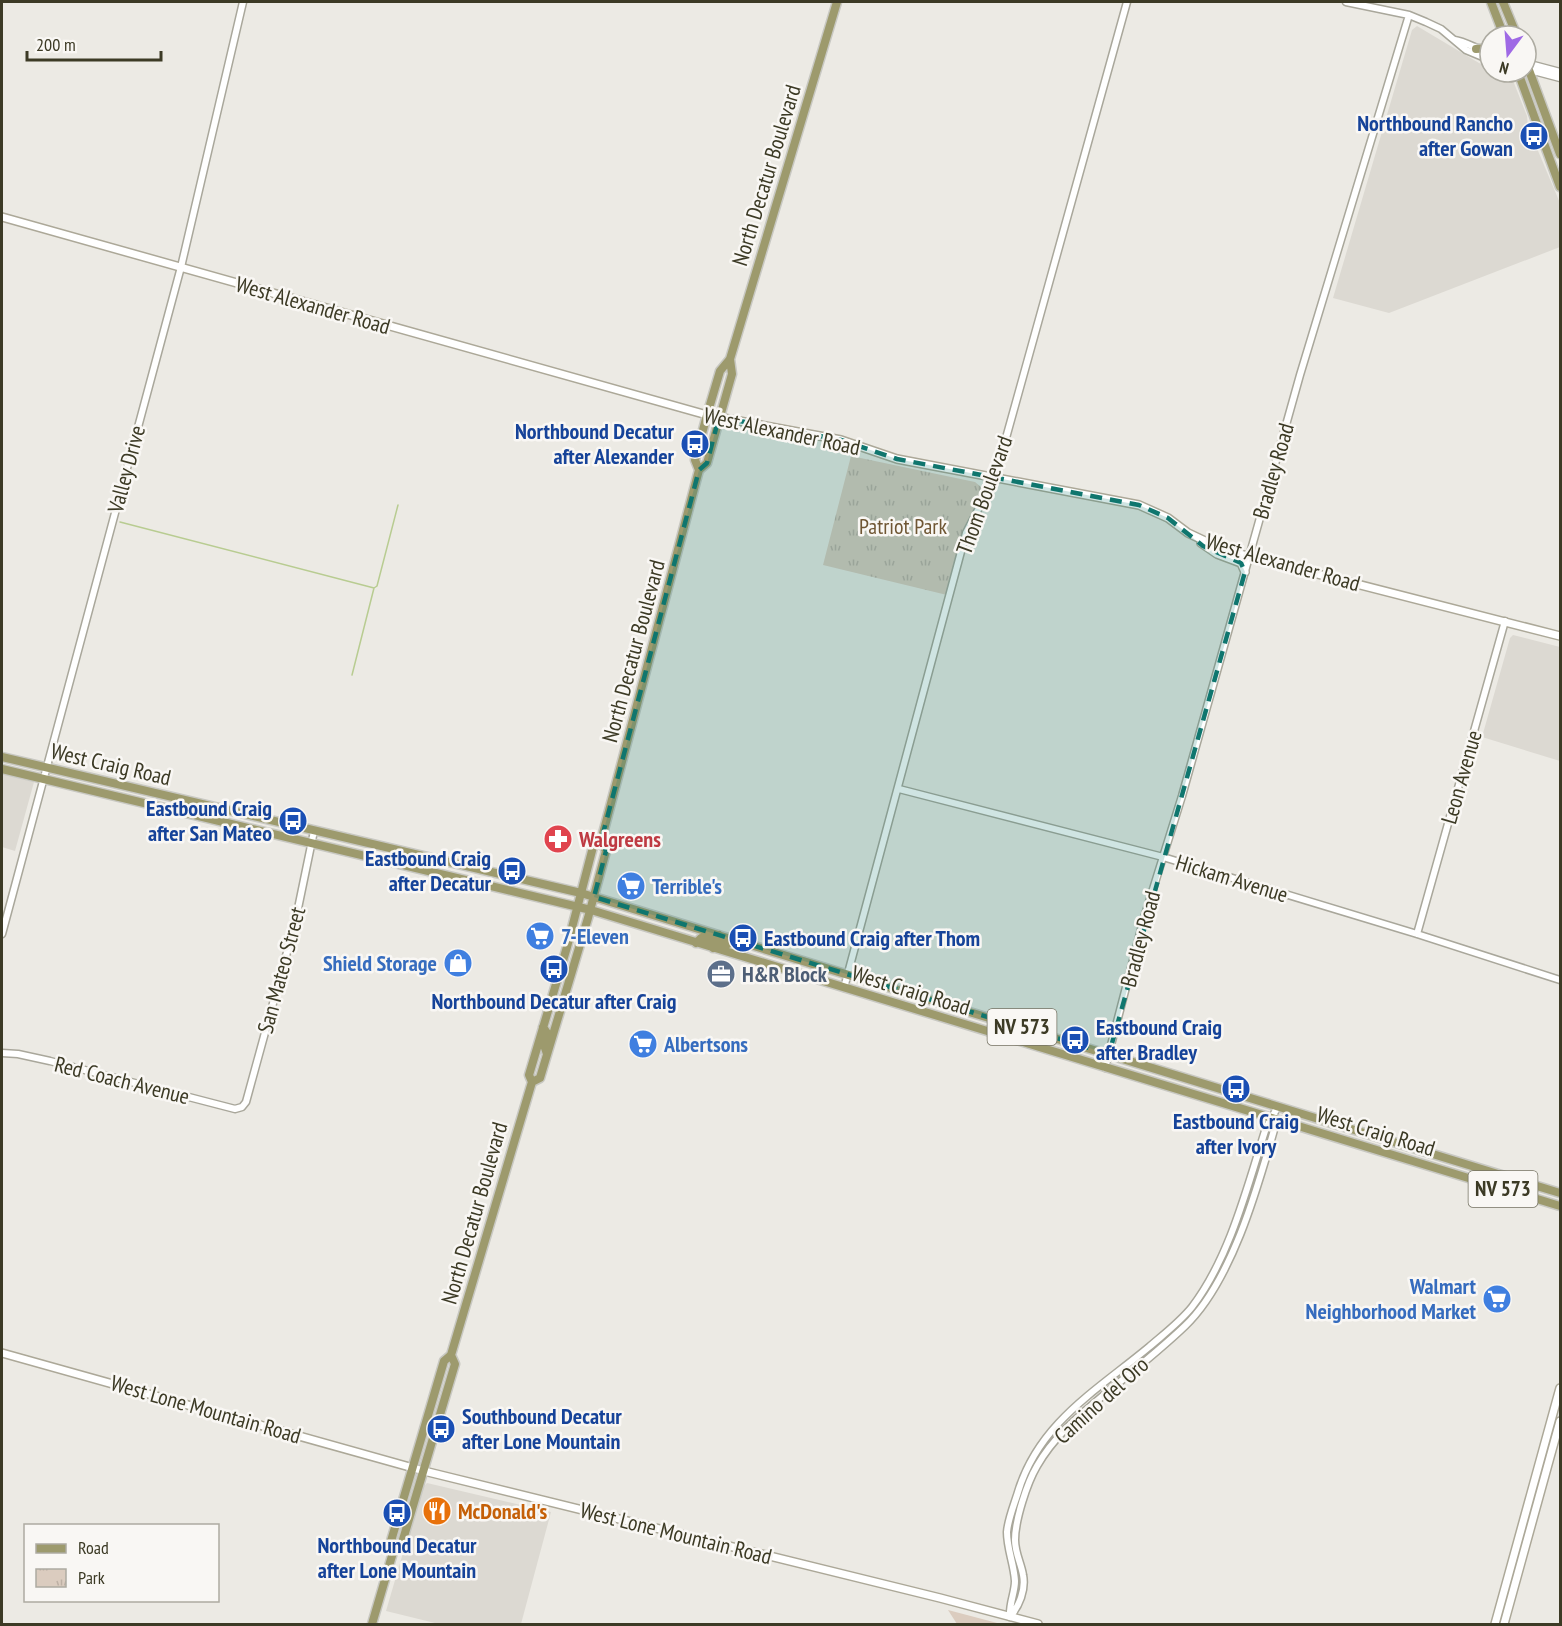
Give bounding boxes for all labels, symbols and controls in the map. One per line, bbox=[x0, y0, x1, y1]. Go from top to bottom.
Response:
scale bar bbox=[27, 24, 160, 62]
north arrow bbox=[1478, 24, 1538, 84]
text: 200 m bbox=[36, 33, 76, 56]
text: N bbox=[1497, 58, 1511, 79]
street label: North Decatur Boulevard bbox=[725, 81, 807, 269]
place label: Northbound Rancho after Gowan bbox=[1357, 109, 1513, 162]
bus stop icon: Northbound Rancho after Gowan bbox=[1518, 120, 1550, 152]
street label: West Alexander Road bbox=[233, 270, 393, 340]
street label: West Alexander Road bbox=[701, 401, 863, 461]
place label: Northbound Decatur after Alexander bbox=[515, 417, 675, 470]
street label: Bradley Road bbox=[1246, 420, 1300, 522]
street label: Valley Drive bbox=[101, 422, 151, 517]
bus stop icon: Northbound Decatur after Alexander bbox=[679, 428, 711, 460]
street label: Thom Boulevard bbox=[950, 432, 1018, 558]
park label: Patriot Park bbox=[859, 512, 947, 540]
street label: West Alexander Road bbox=[1203, 527, 1363, 597]
street label: North Decatur Boulevard bbox=[595, 557, 671, 745]
street label: Leon Avenue bbox=[1434, 727, 1488, 827]
street label: West Craig Road bbox=[48, 737, 174, 791]
place label: Eastbound Craig after San Mateo bbox=[146, 794, 272, 847]
bus stop icon: Eastbound Craig after San Mateo bbox=[277, 805, 309, 837]
pharmacy icon: Walgreens bbox=[542, 823, 574, 855]
place label: Walgreens bbox=[578, 825, 661, 853]
place label: Eastbound Craig after Decatur bbox=[365, 844, 492, 897]
street label: Hickam Avenue bbox=[1173, 848, 1291, 908]
bus stop icon: Eastbound Craig after Decatur bbox=[496, 855, 528, 887]
supermarket icon: Terrible's bbox=[615, 870, 647, 902]
place label: Terrible's bbox=[652, 872, 722, 900]
street label: Bradley Road bbox=[1114, 888, 1166, 990]
street label: San Mateo Street bbox=[251, 904, 311, 1036]
supermarket icon: 7-Eleven bbox=[524, 920, 556, 952]
place label: 7-Eleven bbox=[561, 922, 629, 950]
bus stop icon: Eastbound Craig after Thom bbox=[727, 922, 759, 954]
place label: Eastbound Craig after Thom bbox=[764, 924, 980, 952]
shop icon: Shield Storage bbox=[442, 947, 474, 979]
place label: Shield Storage bbox=[323, 949, 437, 977]
bus stop icon: Northbound Decatur after Craig bbox=[538, 953, 570, 985]
office icon: H&R Block bbox=[705, 958, 737, 990]
street label: West Craig Road bbox=[848, 959, 974, 1021]
place label: H&R Block bbox=[742, 960, 828, 988]
place label: Northbound Decatur after Craig bbox=[431, 987, 677, 1015]
road number: NV 573 bbox=[988, 1009, 1056, 1045]
place label: Eastbound Craig after Bradley bbox=[1096, 1013, 1222, 1066]
bus stop icon: Eastbound Craig after Bradley bbox=[1059, 1024, 1091, 1056]
supermarket icon: Albertsons bbox=[627, 1028, 659, 1060]
place label: Albertsons bbox=[663, 1030, 748, 1058]
street label: Red Coach Avenue bbox=[52, 1050, 192, 1110]
bus stop icon: Eastbound Craig after Ivory bbox=[1220, 1073, 1252, 1105]
street label: West Craig Road bbox=[1313, 1100, 1439, 1162]
place label: Eastbound Craig after Ivory bbox=[1173, 1107, 1299, 1160]
street label: North Decatur Boulevard bbox=[435, 1119, 513, 1307]
road number: NV 573 bbox=[1468, 1171, 1538, 1207]
place label: Walmart Neighborhood Market bbox=[1306, 1272, 1477, 1325]
supermarket icon: Walmart Neighborhood Market bbox=[1481, 1283, 1513, 1315]
street label: Camino del Oro bbox=[1048, 1350, 1154, 1450]
street label: West Lone Mountain Road bbox=[108, 1368, 304, 1450]
place label: Southbound Decatur after Lone Mountain bbox=[462, 1402, 622, 1455]
bus stop icon: Southbound Decatur after Lone Mountain bbox=[425, 1413, 457, 1445]
restaurant icon: McDonald's bbox=[421, 1495, 453, 1527]
street label: West Lone Mountain Road bbox=[577, 1496, 775, 1570]
bus stop icon: Northbound Decatur after Lone Mountain bbox=[381, 1497, 413, 1529]
place label: McDonald's bbox=[458, 1497, 547, 1525]
legend bbox=[24, 1524, 219, 1602]
place label: Northbound Decatur after Lone Mountain bbox=[317, 1531, 477, 1584]
text: Road bbox=[78, 1536, 109, 1559]
text: Park bbox=[78, 1566, 105, 1589]

